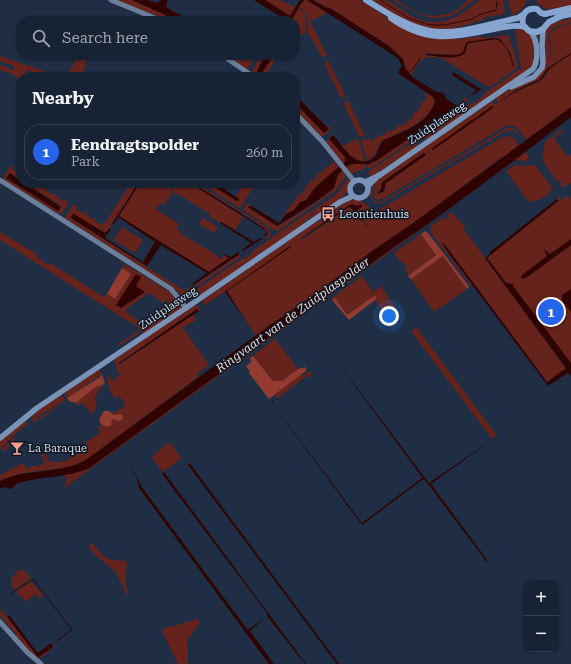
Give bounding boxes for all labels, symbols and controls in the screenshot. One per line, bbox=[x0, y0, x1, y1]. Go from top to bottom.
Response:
search box bbox=[16, 16, 300, 60]
icon: search bbox=[30, 27, 52, 49]
text: Search here bbox=[62, 29, 148, 47]
text: Nearby bbox=[32, 88, 94, 108]
street label: Zuidplasweg bbox=[406, 98, 469, 147]
text: Eendragtspolder bbox=[71, 136, 199, 154]
text: 1 bbox=[42, 145, 50, 160]
text: 260 m bbox=[246, 145, 283, 160]
text: Park bbox=[71, 154, 100, 169]
bus stop icon: Leontienhuis bbox=[320, 206, 336, 222]
place label: Leontienhuis bbox=[339, 208, 409, 221]
water label: Ringvaart van de Zuidplaspolder bbox=[213, 254, 373, 376]
street label: Zuidplasweg bbox=[137, 283, 200, 332]
pin: 1 bbox=[538, 297, 564, 327]
your location bbox=[379, 306, 399, 326]
bar icon: La Baraque bbox=[9, 440, 25, 456]
place label: La Baraque bbox=[28, 442, 87, 455]
map controls bbox=[523, 580, 559, 652]
button: + bbox=[523, 580, 559, 616]
button: − bbox=[523, 616, 559, 652]

